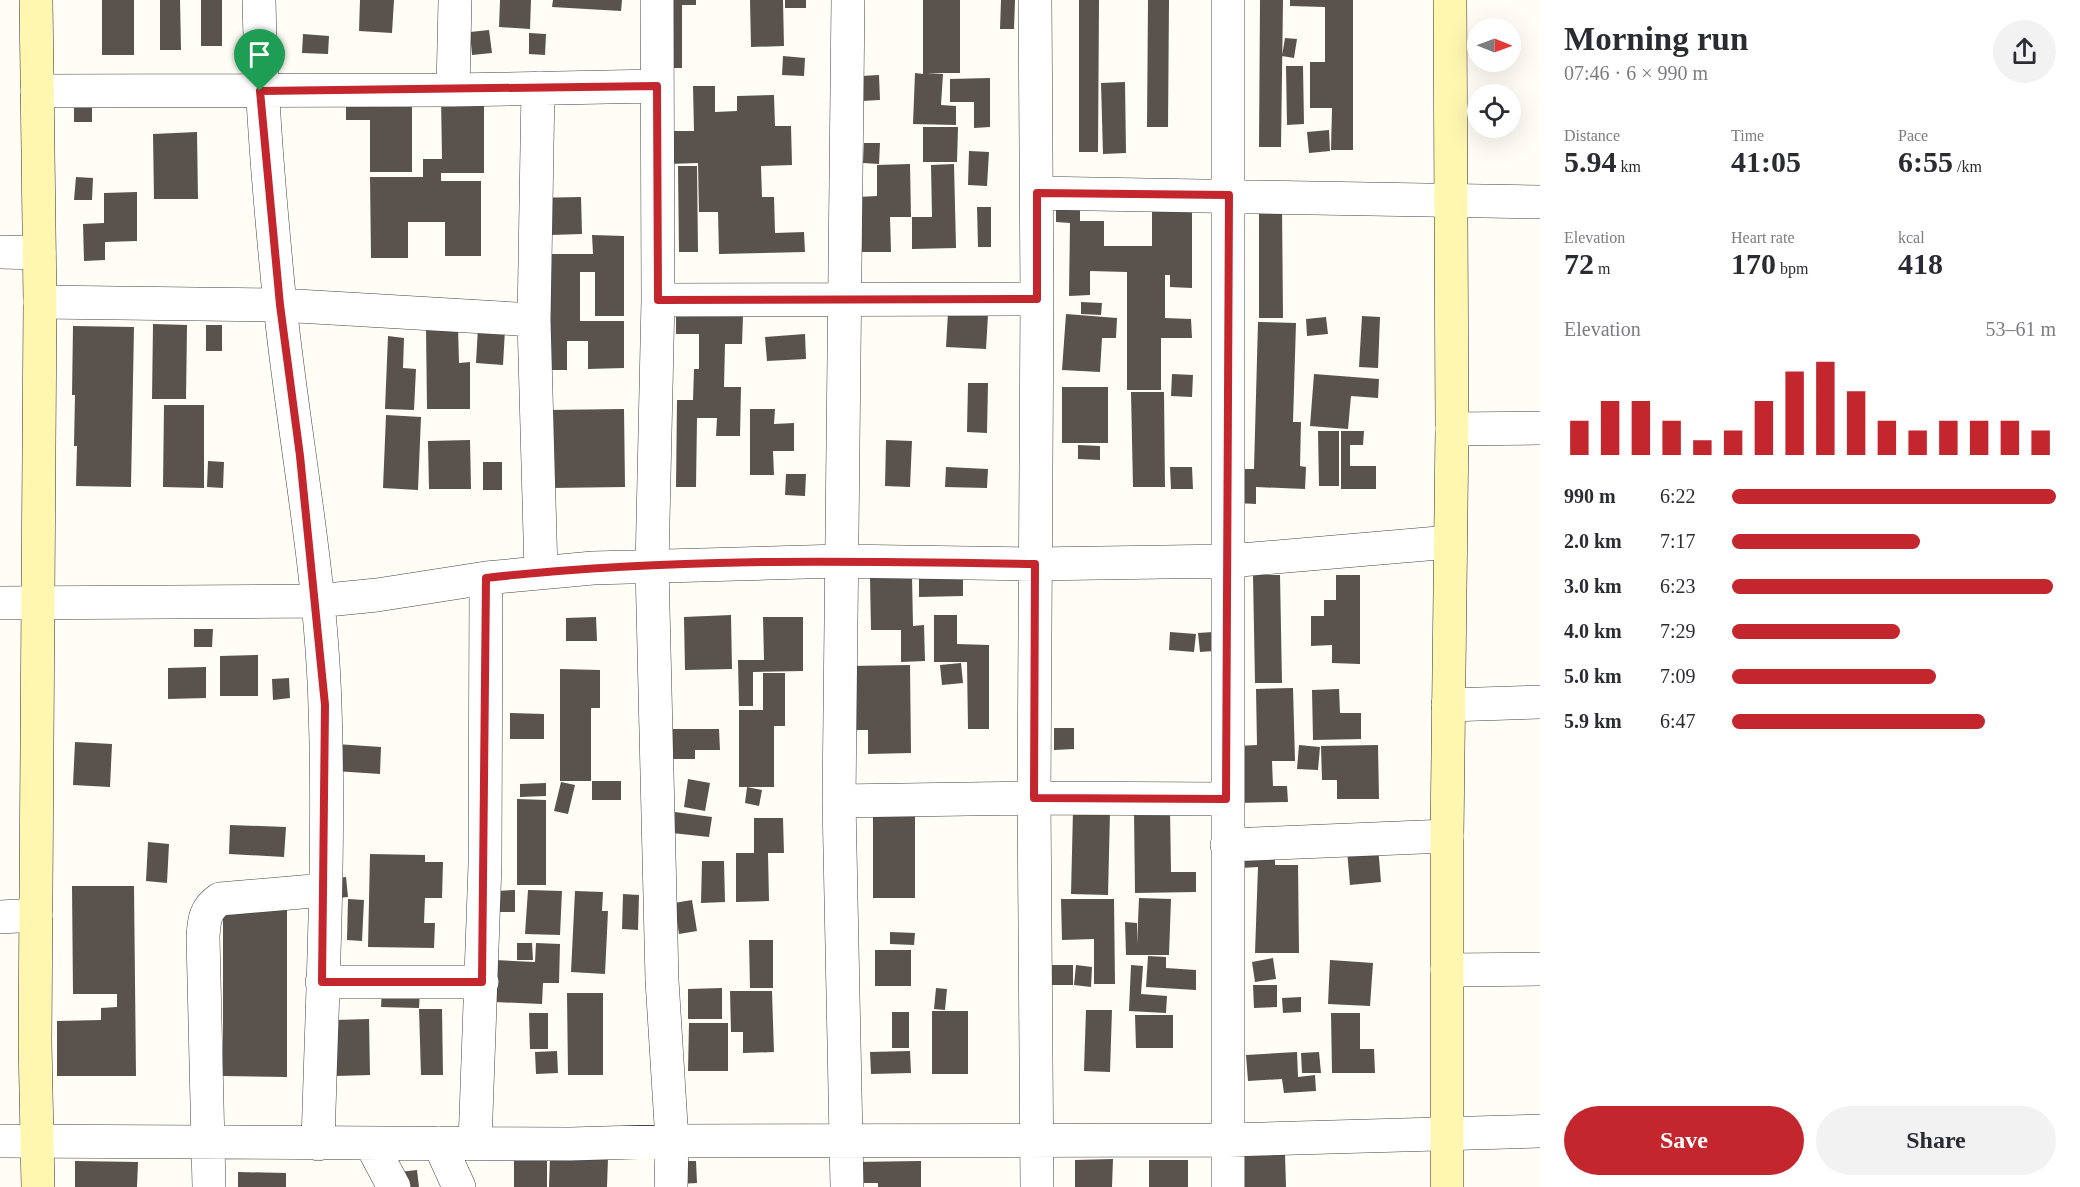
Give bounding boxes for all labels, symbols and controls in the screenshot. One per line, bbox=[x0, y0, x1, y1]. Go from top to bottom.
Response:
north arrow bbox=[1467, 18, 1521, 72]
map controls bbox=[1467, 18, 1521, 138]
button: share bbox=[1993, 20, 2056, 83]
text: Morning run bbox=[1564, 21, 1748, 57]
pin bbox=[234, 29, 285, 91]
icon: arrive bbox=[243, 38, 276, 71]
text: 07:46 · 6 × 990 m bbox=[1564, 62, 1708, 84]
button: locate bbox=[1467, 84, 1521, 138]
text: Distance bbox=[1564, 127, 1620, 144]
text: Time bbox=[1731, 127, 1764, 144]
text: Pace bbox=[1898, 127, 1928, 144]
text: 5.94 bbox=[1564, 145, 1617, 178]
text: 41:05 bbox=[1731, 145, 1801, 178]
text: 6:55 bbox=[1898, 145, 1953, 178]
text: km bbox=[1617, 158, 1641, 175]
text: /km bbox=[1953, 158, 1982, 175]
text: Elevation bbox=[1564, 229, 1625, 246]
text: Heart rate bbox=[1731, 229, 1795, 246]
text: kcal bbox=[1898, 229, 1925, 246]
text: 72 bbox=[1564, 247, 1594, 280]
text: 170 bbox=[1731, 247, 1776, 280]
text: 418 bbox=[1898, 247, 1943, 280]
text: m bbox=[1594, 260, 1610, 277]
text: bpm bbox=[1776, 260, 1808, 277]
text: Elevation bbox=[1564, 318, 1641, 340]
text: 53–61 m bbox=[1985, 318, 2056, 340]
text: 990 m bbox=[1564, 485, 1616, 507]
text: 6:22 bbox=[1660, 485, 1696, 507]
text: 2.0 km bbox=[1564, 530, 1622, 552]
text: 7:17 bbox=[1660, 530, 1696, 552]
text: 3.0 km bbox=[1564, 575, 1622, 597]
text: 6:23 bbox=[1660, 575, 1696, 597]
text: 4.0 km bbox=[1564, 620, 1622, 642]
text: 7:29 bbox=[1660, 620, 1696, 642]
text: 5.0 km bbox=[1564, 665, 1622, 687]
text: 7:09 bbox=[1660, 665, 1696, 687]
text: 5.9 km bbox=[1564, 710, 1622, 732]
text: 6:47 bbox=[1660, 710, 1696, 732]
button: Save bbox=[1564, 1106, 1804, 1175]
button: Share bbox=[1816, 1106, 2056, 1175]

